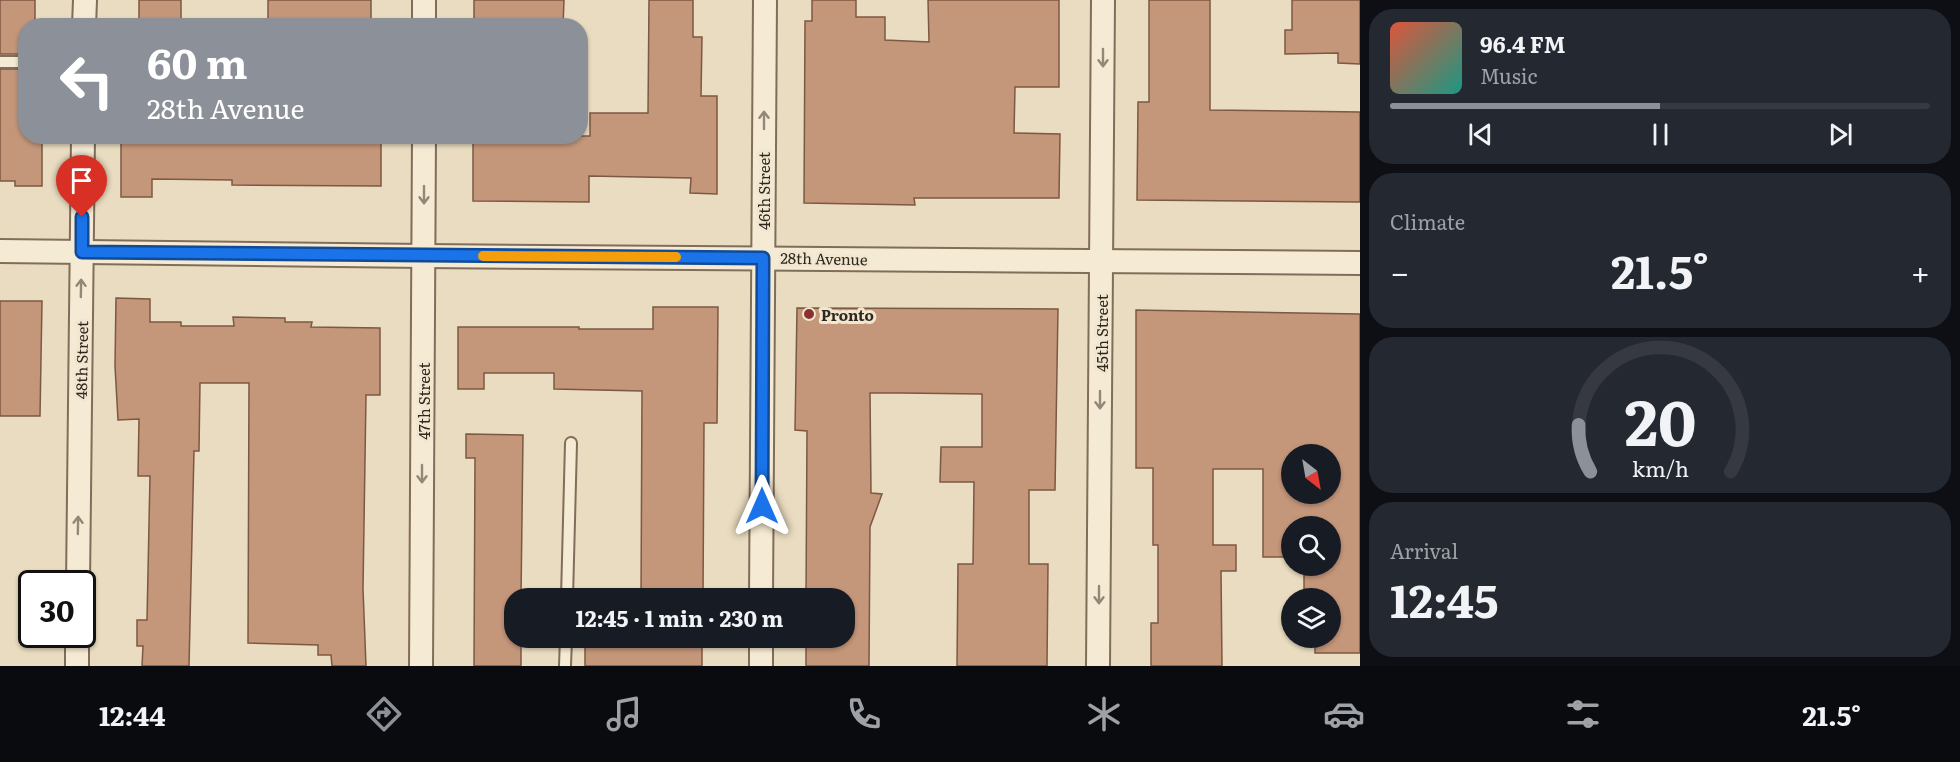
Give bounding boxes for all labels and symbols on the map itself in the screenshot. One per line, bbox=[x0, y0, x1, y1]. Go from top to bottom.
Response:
one-way arrow bbox=[1097, 48, 1108, 68]
one-way arrow bbox=[758, 111, 770, 131]
street label: 46th Street bbox=[752, 152, 775, 230]
pin bbox=[56, 155, 107, 217]
one-way arrow bbox=[418, 184, 429, 204]
street label: 28th Avenue bbox=[780, 246, 868, 270]
one-way arrow bbox=[76, 279, 87, 299]
street label: 45th Street bbox=[1090, 294, 1113, 372]
place label: Pronto bbox=[821, 303, 874, 326]
marker: Pronto bbox=[802, 307, 816, 321]
street label: 48th Street bbox=[69, 321, 93, 399]
street label: 47th Street bbox=[412, 362, 435, 440]
one-way arrow bbox=[1094, 390, 1106, 410]
north arrow bbox=[1281, 444, 1341, 504]
one-way arrow bbox=[416, 463, 428, 483]
position arrow bbox=[730, 474, 794, 538]
one-way arrow bbox=[73, 516, 84, 536]
speed limit sign: 30 bbox=[18, 570, 96, 648]
one-way arrow bbox=[1093, 585, 1105, 605]

